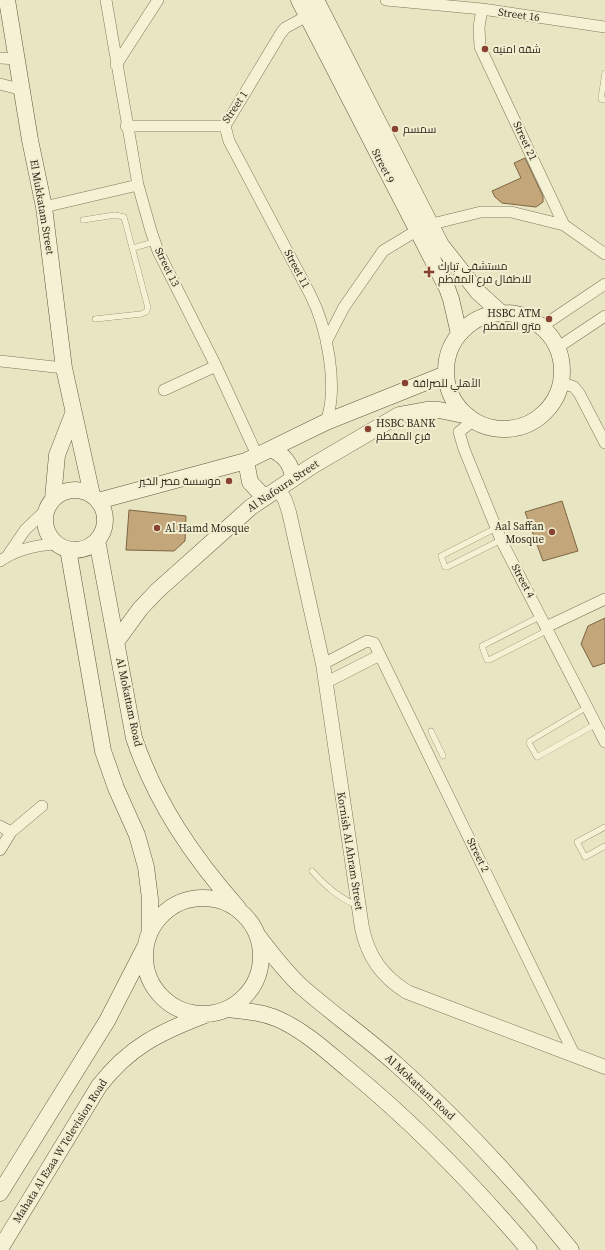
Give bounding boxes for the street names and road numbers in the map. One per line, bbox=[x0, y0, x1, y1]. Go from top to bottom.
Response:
street label: Street 16 bbox=[497, 5, 541, 25]
street label: Street 1 bbox=[219, 88, 251, 126]
street label: Street 21 bbox=[509, 119, 541, 163]
street label: Street 9 bbox=[368, 146, 398, 186]
street label: El Mukkatam Street bbox=[26, 158, 58, 256]
street label: Street 13 bbox=[151, 245, 183, 290]
street label: Street 11 bbox=[281, 247, 313, 291]
street label: Al Nafoura Street bbox=[244, 456, 322, 516]
street label: Street 4 bbox=[508, 561, 538, 601]
street label: Al Mokattam Road bbox=[112, 656, 146, 749]
street label: Kornish Al Ahram Street bbox=[333, 791, 367, 912]
street label: Street 2 bbox=[463, 835, 493, 875]
street label: Al Mokattam Road bbox=[382, 1051, 459, 1124]
street label: Mahata Al Ezaa W Television Road bbox=[9, 1075, 111, 1226]

